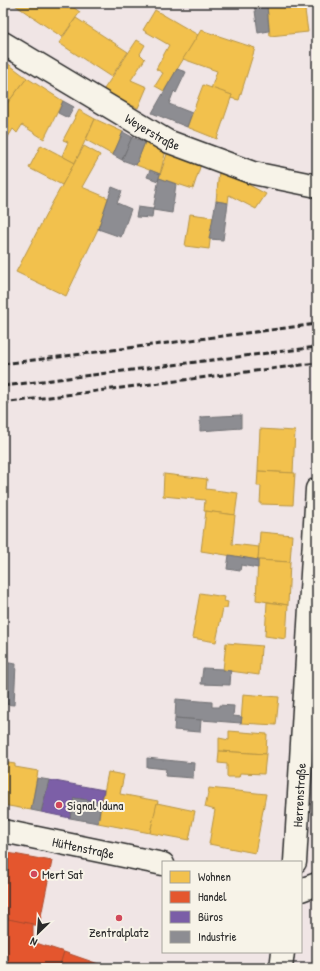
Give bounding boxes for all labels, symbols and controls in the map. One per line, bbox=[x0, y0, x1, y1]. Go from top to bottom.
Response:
street label: Weyerstraße bbox=[122, 109, 183, 154]
street label: Herrenstraße bbox=[288, 763, 310, 828]
place label: Signal Iduna bbox=[67, 796, 123, 814]
marker: Signal Iduna bbox=[54, 800, 64, 810]
street label: Hüttenstraße bbox=[51, 832, 116, 863]
legend bbox=[162, 861, 302, 953]
place label: Mert Sat bbox=[42, 865, 83, 883]
text: Wohnen bbox=[198, 868, 231, 885]
marker: Mert Sat bbox=[29, 869, 39, 879]
text: Handel bbox=[198, 888, 227, 905]
text: Büros bbox=[198, 908, 223, 925]
north arrow bbox=[18, 913, 58, 953]
marker: Zentralplatz bbox=[114, 913, 124, 923]
place label: Zentralplatz bbox=[89, 923, 149, 941]
text: Industrie bbox=[198, 928, 237, 945]
text: N bbox=[28, 934, 39, 950]

